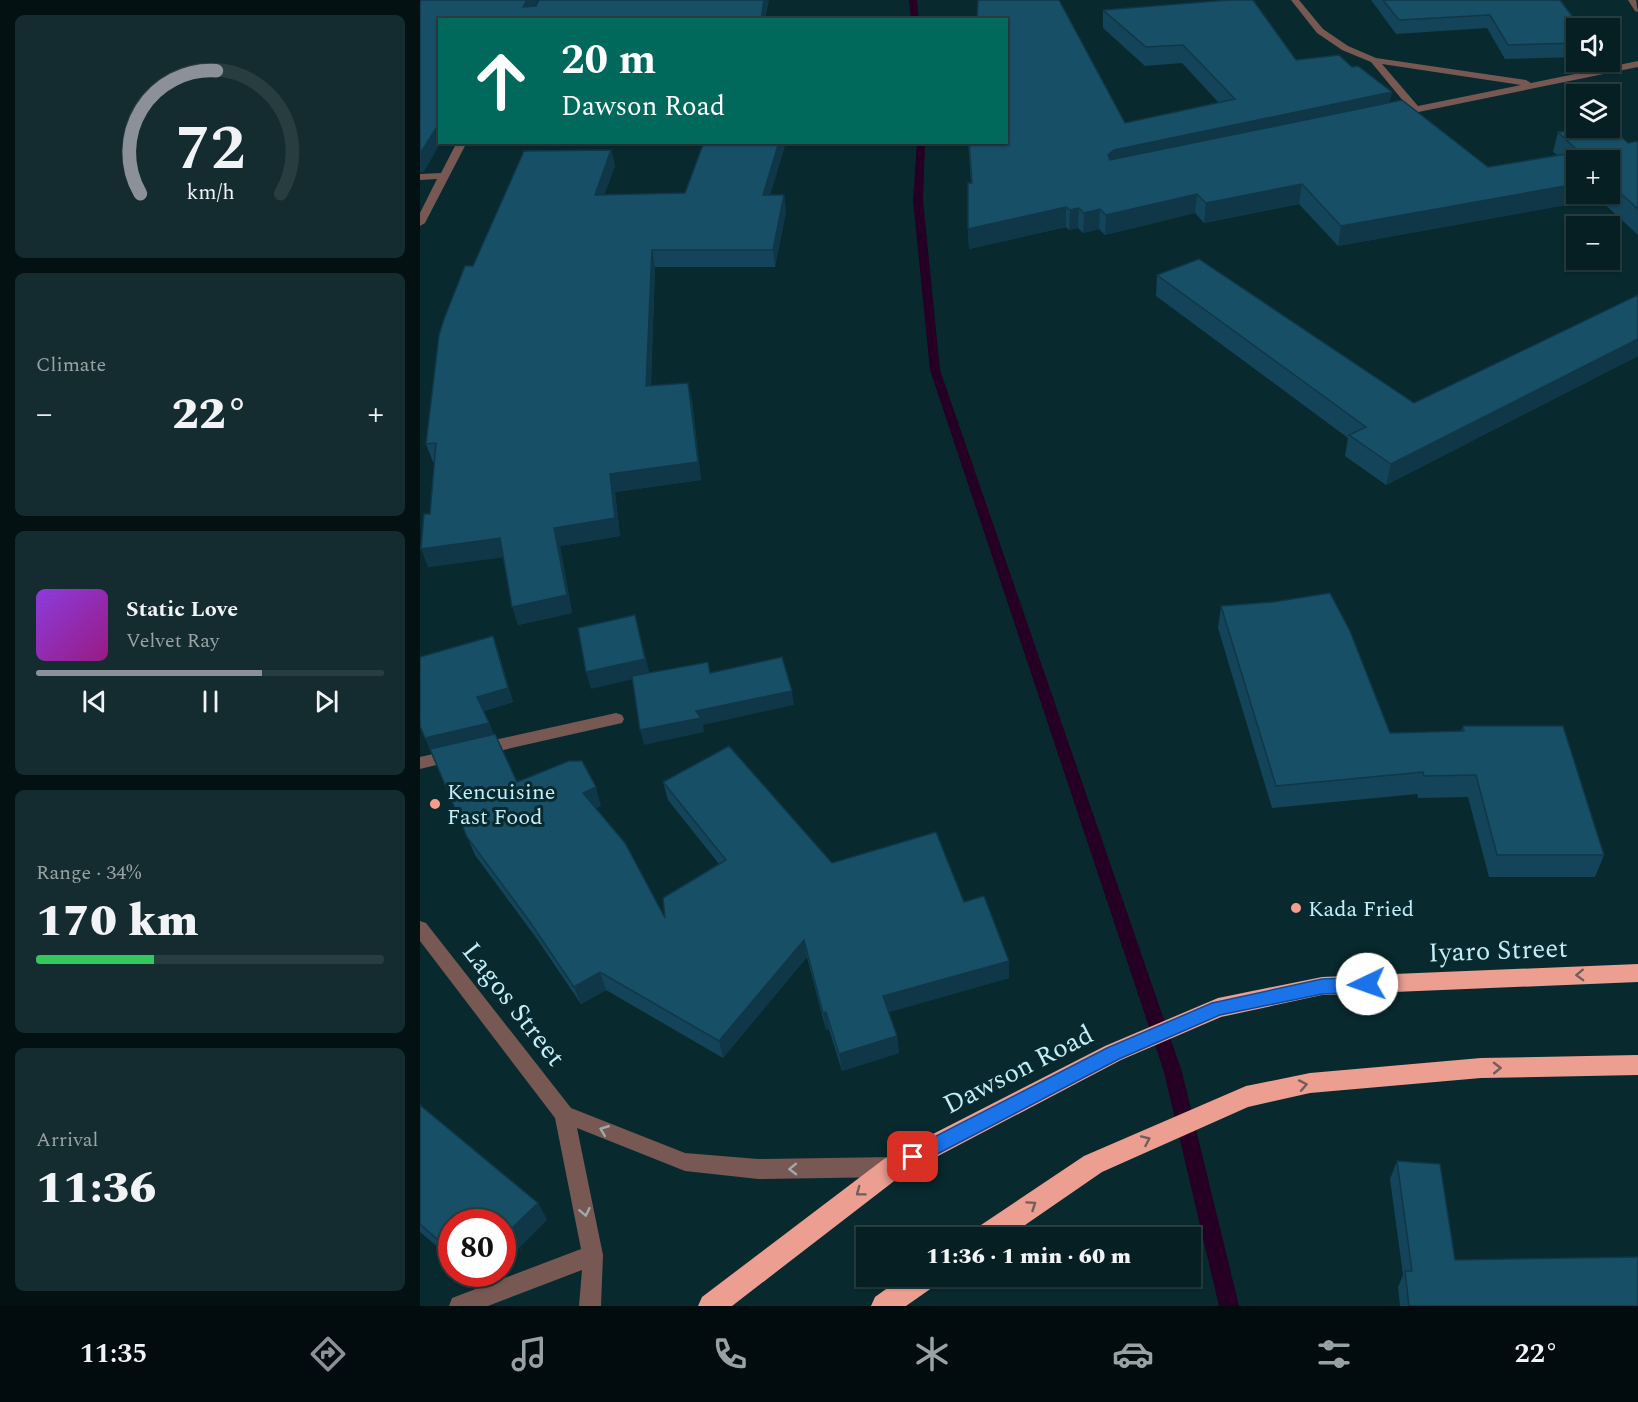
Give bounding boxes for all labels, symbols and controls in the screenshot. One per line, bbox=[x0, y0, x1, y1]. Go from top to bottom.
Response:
map controls bbox=[1566, 18, 1620, 270]
button: sound bbox=[1566, 18, 1620, 72]
text: 20 m bbox=[561, 29, 656, 92]
icon: ahead bbox=[462, 42, 540, 120]
button: layers bbox=[1566, 84, 1620, 138]
text: Dawson Road bbox=[561, 86, 725, 128]
text: 72 bbox=[175, 102, 245, 197]
button: + bbox=[1566, 150, 1620, 204]
text: km/h bbox=[186, 176, 234, 209]
button: − bbox=[1566, 216, 1620, 270]
text: Climate bbox=[36, 350, 106, 380]
text: 22° bbox=[172, 380, 248, 449]
text: − bbox=[36, 389, 53, 439]
text: + bbox=[367, 389, 384, 439]
text: Static Love bbox=[126, 593, 238, 626]
text: Velvet Ray bbox=[126, 626, 219, 656]
icon: previous bbox=[78, 685, 111, 718]
icon: pause bbox=[194, 685, 227, 718]
icon: next bbox=[310, 685, 343, 718]
place label: Kencuisine Fast Food bbox=[447, 776, 555, 834]
marker: Kencuisine Fast Food bbox=[428, 797, 442, 811]
text: Range · 34% bbox=[36, 858, 141, 888]
text: 170 km bbox=[36, 887, 198, 956]
place label: Kada Fried bbox=[1308, 893, 1414, 926]
marker: Kada Fried bbox=[1289, 901, 1303, 915]
street label: Iyaro Street bbox=[1428, 928, 1569, 974]
street label: Lagos Street bbox=[451, 933, 575, 1076]
position arrow bbox=[1335, 952, 1399, 1016]
one-way arrow bbox=[1575, 969, 1584, 982]
street label: Dawson Road bbox=[936, 1014, 1101, 1126]
one-way arrow bbox=[1493, 1062, 1502, 1074]
one-way arrow bbox=[1298, 1079, 1308, 1092]
text: Arrival bbox=[36, 1125, 98, 1155]
one-way arrow bbox=[600, 1125, 611, 1137]
pin bbox=[887, 1131, 938, 1182]
one-way arrow bbox=[1140, 1135, 1151, 1147]
icon: arrive bbox=[896, 1140, 929, 1173]
text: 11:36 bbox=[36, 1154, 157, 1223]
one-way arrow bbox=[788, 1162, 797, 1175]
one-way arrow bbox=[856, 1185, 867, 1196]
one-way arrow bbox=[1026, 1201, 1037, 1212]
one-way arrow bbox=[578, 1207, 591, 1217]
speed limit sign: 80 bbox=[438, 1209, 516, 1287]
text: 11:36 · 1 min · 60 m bbox=[926, 1240, 1131, 1273]
text: 11:35 bbox=[80, 1333, 147, 1375]
icon: directions bbox=[307, 1333, 349, 1375]
icon: music bbox=[508, 1333, 550, 1375]
icon: phone bbox=[709, 1333, 751, 1375]
icon: climate bbox=[911, 1333, 953, 1375]
icon: car bbox=[1112, 1333, 1154, 1375]
icon: filters bbox=[1313, 1333, 1355, 1375]
text: 22° bbox=[1515, 1333, 1558, 1375]

